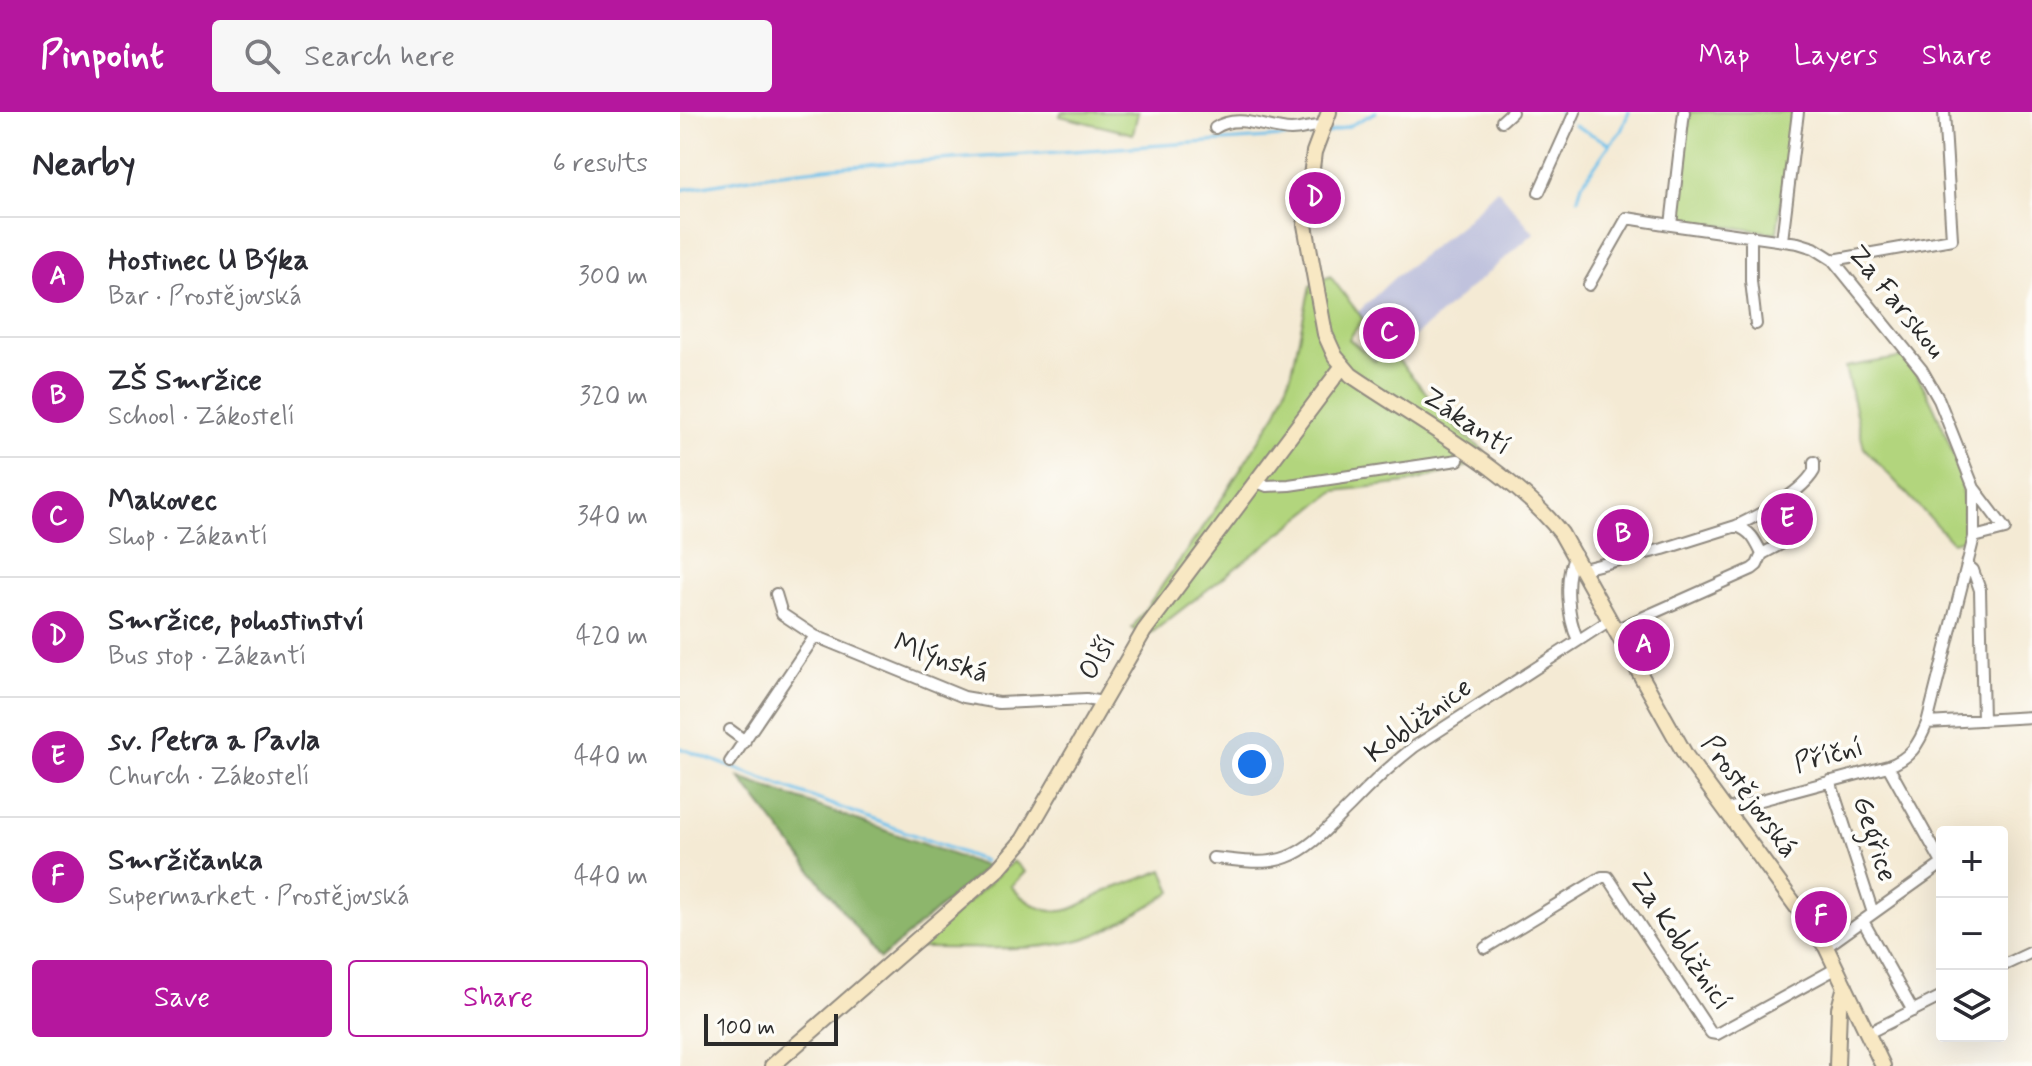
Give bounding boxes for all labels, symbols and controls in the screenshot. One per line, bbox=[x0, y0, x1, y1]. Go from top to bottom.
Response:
search box bbox=[212, 20, 772, 92]
text: Pinpoint bbox=[40, 32, 164, 81]
icon: search bbox=[240, 34, 284, 78]
text: Search here bbox=[304, 37, 455, 76]
text: Map bbox=[1699, 38, 1750, 75]
text: Layers bbox=[1794, 38, 1878, 75]
text: Share bbox=[1922, 38, 1992, 75]
text: Nearby bbox=[32, 142, 136, 187]
text: 6 results bbox=[553, 147, 648, 181]
pin: D bbox=[1289, 168, 1341, 228]
street label: Za Farskou bbox=[1839, 237, 1953, 367]
text: Hostinec U Býka bbox=[108, 241, 309, 280]
text: A bbox=[49, 260, 67, 294]
text: 300 m bbox=[578, 260, 648, 294]
text: Bar · Prostějovská bbox=[108, 280, 302, 314]
pin: C bbox=[1363, 303, 1415, 363]
text: ZŠ Smržice bbox=[108, 361, 262, 400]
street label: Zákantí bbox=[1414, 379, 1518, 465]
text: B bbox=[50, 380, 66, 414]
text: 320 m bbox=[579, 380, 648, 414]
text: School · Zákostelí bbox=[108, 400, 295, 434]
text: Makovec bbox=[108, 481, 217, 520]
pin: E bbox=[1761, 489, 1813, 549]
text: C bbox=[49, 500, 67, 534]
text: 340 m bbox=[577, 500, 648, 534]
pin: B bbox=[1597, 505, 1649, 565]
text: Shop · Zákantí bbox=[108, 520, 268, 554]
text: Smržice, pohostinství bbox=[108, 601, 365, 640]
pin: A bbox=[1618, 615, 1670, 675]
text: D bbox=[49, 620, 67, 654]
text: 420 m bbox=[576, 620, 648, 654]
street label: Mlýnská bbox=[888, 625, 994, 693]
street label: Olší bbox=[1070, 629, 1126, 687]
text: Bus stop · Zákantí bbox=[108, 640, 307, 674]
street label: Kobližnice bbox=[1358, 670, 1480, 772]
text: sv. Petra a Pavla bbox=[108, 721, 320, 760]
street label: Prostějovská bbox=[1692, 728, 1806, 866]
street label: Příční bbox=[1790, 729, 1868, 783]
text: E bbox=[50, 740, 66, 774]
text: 440 m bbox=[574, 740, 648, 774]
your location bbox=[1232, 744, 1272, 784]
text: Church · Zákostelí bbox=[108, 760, 310, 794]
street label: Gegřice bbox=[1840, 791, 1905, 888]
map controls bbox=[1936, 826, 2008, 1042]
button: + bbox=[1936, 826, 2008, 898]
text: Smržičanka bbox=[108, 841, 263, 880]
text: F bbox=[51, 860, 65, 894]
text: 440 m bbox=[574, 860, 648, 894]
street label: Za Kobližnicí bbox=[1620, 866, 1740, 1018]
text: Supermarket · Prostějovská bbox=[108, 880, 410, 914]
pin: F bbox=[1795, 887, 1847, 947]
button: − bbox=[1936, 898, 2008, 970]
button: Save bbox=[32, 960, 332, 1037]
button: Share bbox=[348, 960, 648, 1037]
button: layers bbox=[1936, 970, 2008, 1042]
scale bar bbox=[704, 1010, 838, 1046]
text: 100 m bbox=[716, 1014, 775, 1042]

